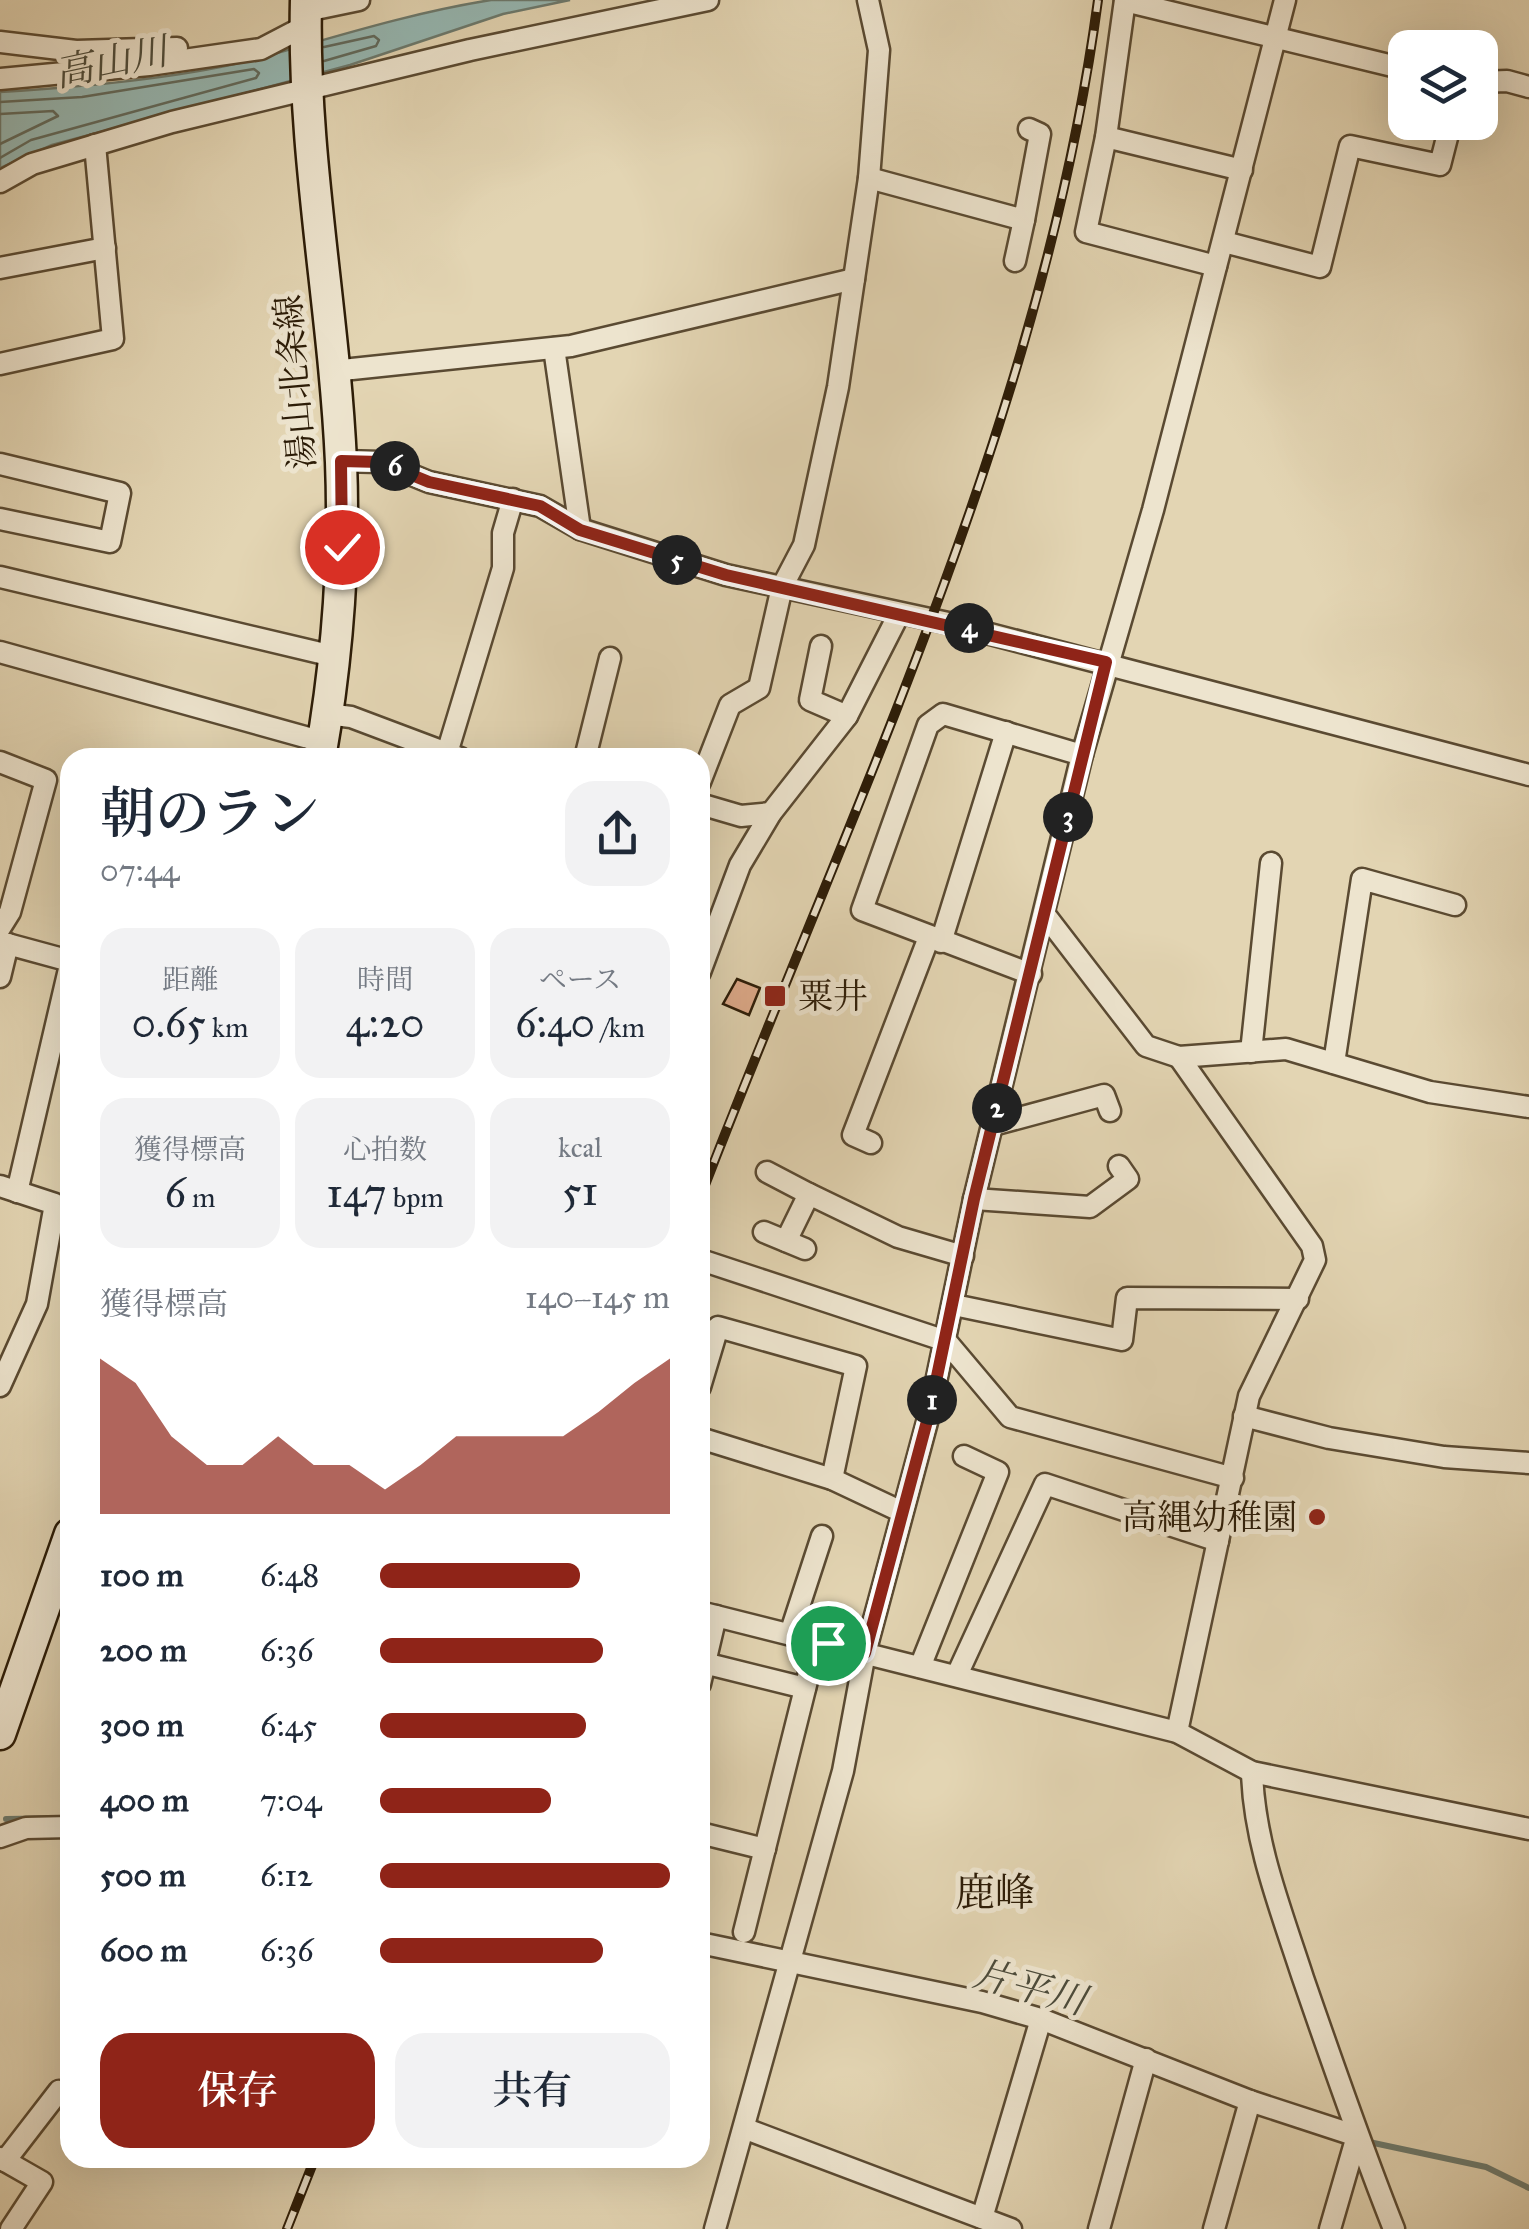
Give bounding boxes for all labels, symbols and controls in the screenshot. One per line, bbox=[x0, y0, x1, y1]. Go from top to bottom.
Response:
water label: 高山川 bbox=[50, 27, 175, 96]
map controls bbox=[1388, 30, 1498, 140]
button: layers bbox=[1388, 30, 1498, 140]
street label: 湯山北条線 bbox=[266, 293, 325, 471]
pin: 6 bbox=[370, 441, 420, 491]
text: 6 bbox=[388, 448, 402, 483]
pin bbox=[300, 505, 385, 590]
icon: check bbox=[315, 520, 370, 575]
pin: 5 bbox=[652, 535, 702, 585]
text: 5 bbox=[670, 542, 684, 577]
pin: 4 bbox=[944, 603, 994, 653]
text: 4 bbox=[961, 610, 977, 645]
text: 朝のラン bbox=[100, 780, 320, 847]
button: share bbox=[565, 781, 670, 886]
pin: 3 bbox=[1043, 792, 1093, 842]
text: 3 bbox=[1062, 799, 1074, 834]
text: 07:44 bbox=[100, 851, 179, 890]
text: 距離 bbox=[162, 962, 218, 997]
text: 時間 bbox=[357, 962, 413, 997]
text: ペース bbox=[539, 962, 621, 997]
place label: 粟井 bbox=[798, 975, 868, 1018]
marker: 粟井 bbox=[762, 983, 788, 1009]
text: 0.65 bbox=[132, 997, 206, 1049]
text: 4:20 bbox=[345, 997, 425, 1049]
text: 6:40 bbox=[515, 997, 595, 1049]
text: km bbox=[206, 1010, 248, 1045]
text: /km bbox=[595, 1010, 645, 1045]
pin: 2 bbox=[972, 1083, 1022, 1133]
text: 2 bbox=[990, 1090, 1004, 1125]
text: kcal bbox=[558, 1130, 602, 1165]
text: 獲得標高 bbox=[134, 1132, 246, 1167]
text: 心拍数 bbox=[343, 1132, 427, 1167]
text: 51 bbox=[562, 1165, 598, 1217]
text: 6 bbox=[164, 1167, 186, 1219]
text: 147 bbox=[326, 1167, 387, 1219]
text: m bbox=[186, 1180, 216, 1215]
text: bpm bbox=[387, 1180, 444, 1215]
text: 140–145 m bbox=[525, 1278, 670, 1317]
text: 獲得標高 bbox=[100, 1285, 228, 1324]
pin: 1 bbox=[907, 1375, 957, 1425]
text: 1 bbox=[926, 1382, 938, 1417]
place label: 高縄幼稚園 bbox=[1122, 1496, 1297, 1539]
marker: 高縄幼稚園 bbox=[1306, 1506, 1328, 1528]
text: 100 m bbox=[100, 1556, 184, 1595]
text: 6:48 bbox=[260, 1556, 319, 1595]
pin bbox=[786, 1601, 871, 1686]
icon: arrive bbox=[801, 1616, 856, 1671]
text: 200 m bbox=[100, 1631, 187, 1670]
text: 6:36 bbox=[260, 1631, 314, 1670]
text: 300 m bbox=[100, 1706, 184, 1745]
text: 6:45 bbox=[260, 1706, 317, 1745]
text: 400 m bbox=[100, 1781, 189, 1820]
text: 7:04 bbox=[260, 1781, 322, 1820]
text: 500 m bbox=[100, 1856, 186, 1895]
text: 6:12 bbox=[260, 1856, 313, 1895]
district label: 鹿峰 bbox=[955, 1868, 1035, 1917]
text: 600 m bbox=[100, 1931, 187, 1970]
text: 6:36 bbox=[260, 1931, 314, 1970]
water label: 片平川 bbox=[969, 1950, 1095, 2025]
button: 保存 bbox=[100, 2033, 375, 2148]
button: 共有 bbox=[395, 2033, 670, 2148]

